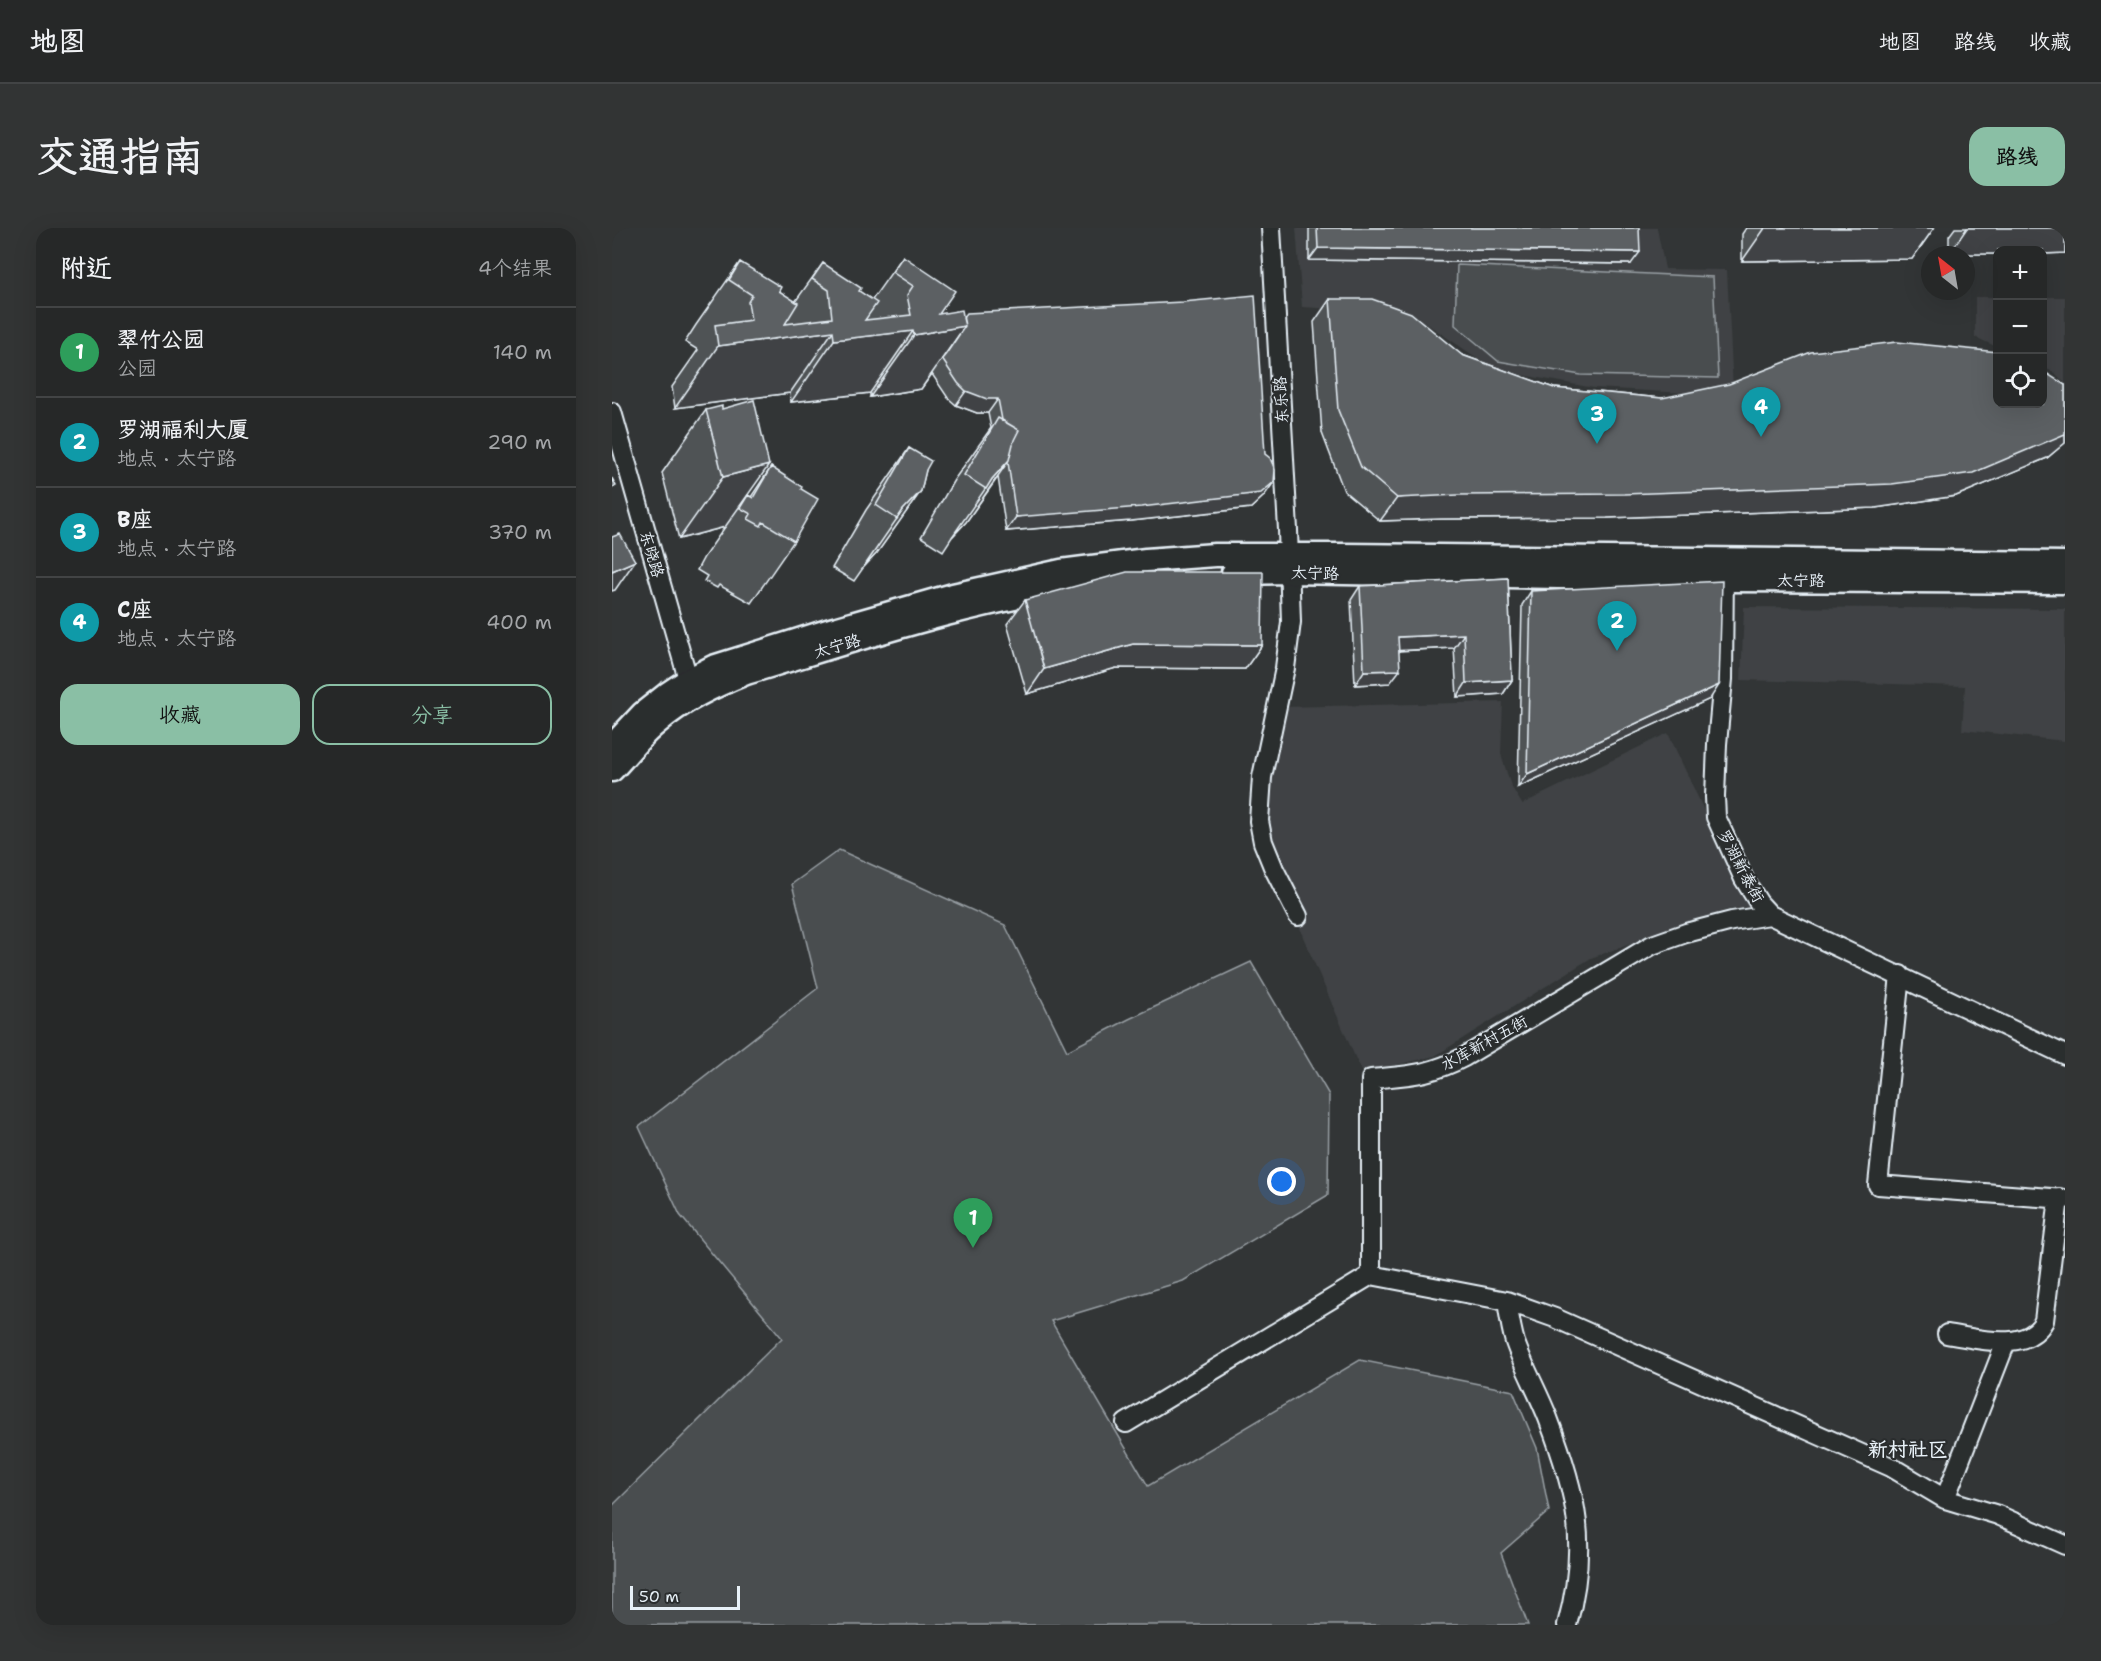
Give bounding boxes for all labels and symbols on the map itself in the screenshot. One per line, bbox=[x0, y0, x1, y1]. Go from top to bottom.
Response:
north arrow bbox=[1921, 246, 1975, 300]
street label: 东乐路 bbox=[1269, 375, 1293, 425]
pin: 4 bbox=[1742, 388, 1780, 437]
pin: 3 bbox=[1578, 394, 1616, 444]
street label: 东晓路 bbox=[635, 528, 669, 580]
street label: 太宁路 bbox=[1291, 562, 1339, 584]
street label: 太宁路 bbox=[1777, 570, 1825, 591]
pin: 2 bbox=[1598, 602, 1636, 651]
street label: 太宁路 bbox=[811, 629, 863, 663]
street label: 罗湖新泰街 bbox=[1713, 826, 1769, 906]
street label: 水库新村五街 bbox=[1437, 1011, 1531, 1075]
your location bbox=[1267, 1167, 1296, 1196]
pin: 1 bbox=[954, 1198, 992, 1248]
district label: 新村社区 bbox=[1868, 1436, 1948, 1462]
scale bar bbox=[630, 1583, 740, 1610]

